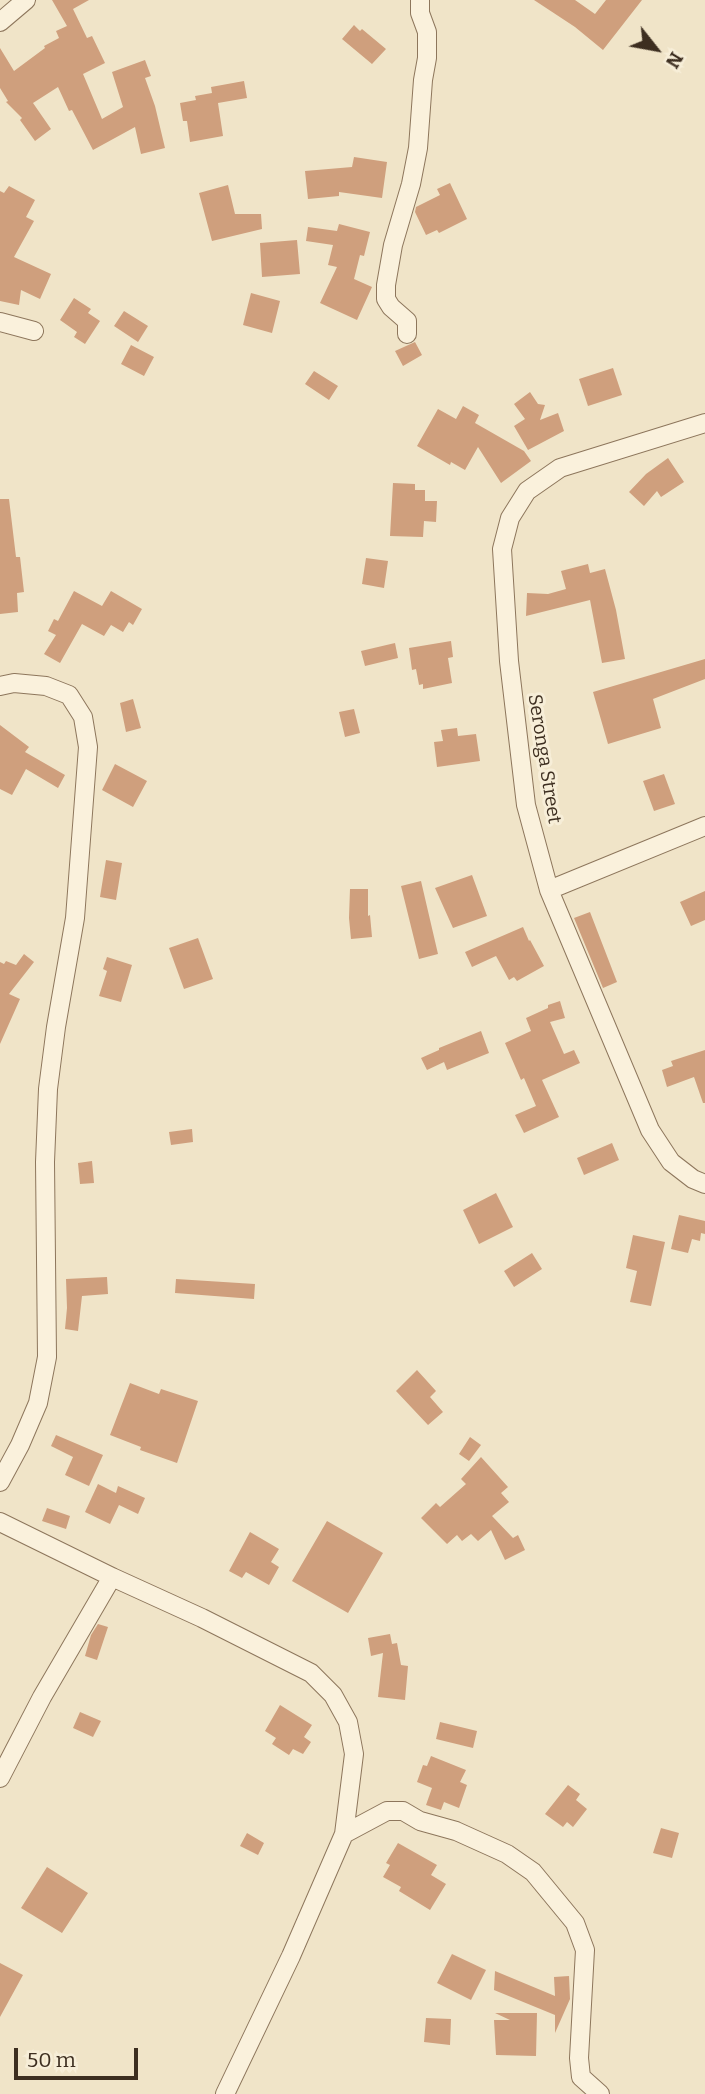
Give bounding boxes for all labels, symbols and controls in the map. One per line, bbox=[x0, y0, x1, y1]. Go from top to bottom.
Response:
north arrow bbox=[621, 14, 691, 84]
text: N bbox=[661, 48, 688, 72]
street label: Seronga Street bbox=[523, 693, 565, 825]
scale bar bbox=[18, 2035, 142, 2078]
text: 50 m bbox=[27, 2047, 76, 2073]

